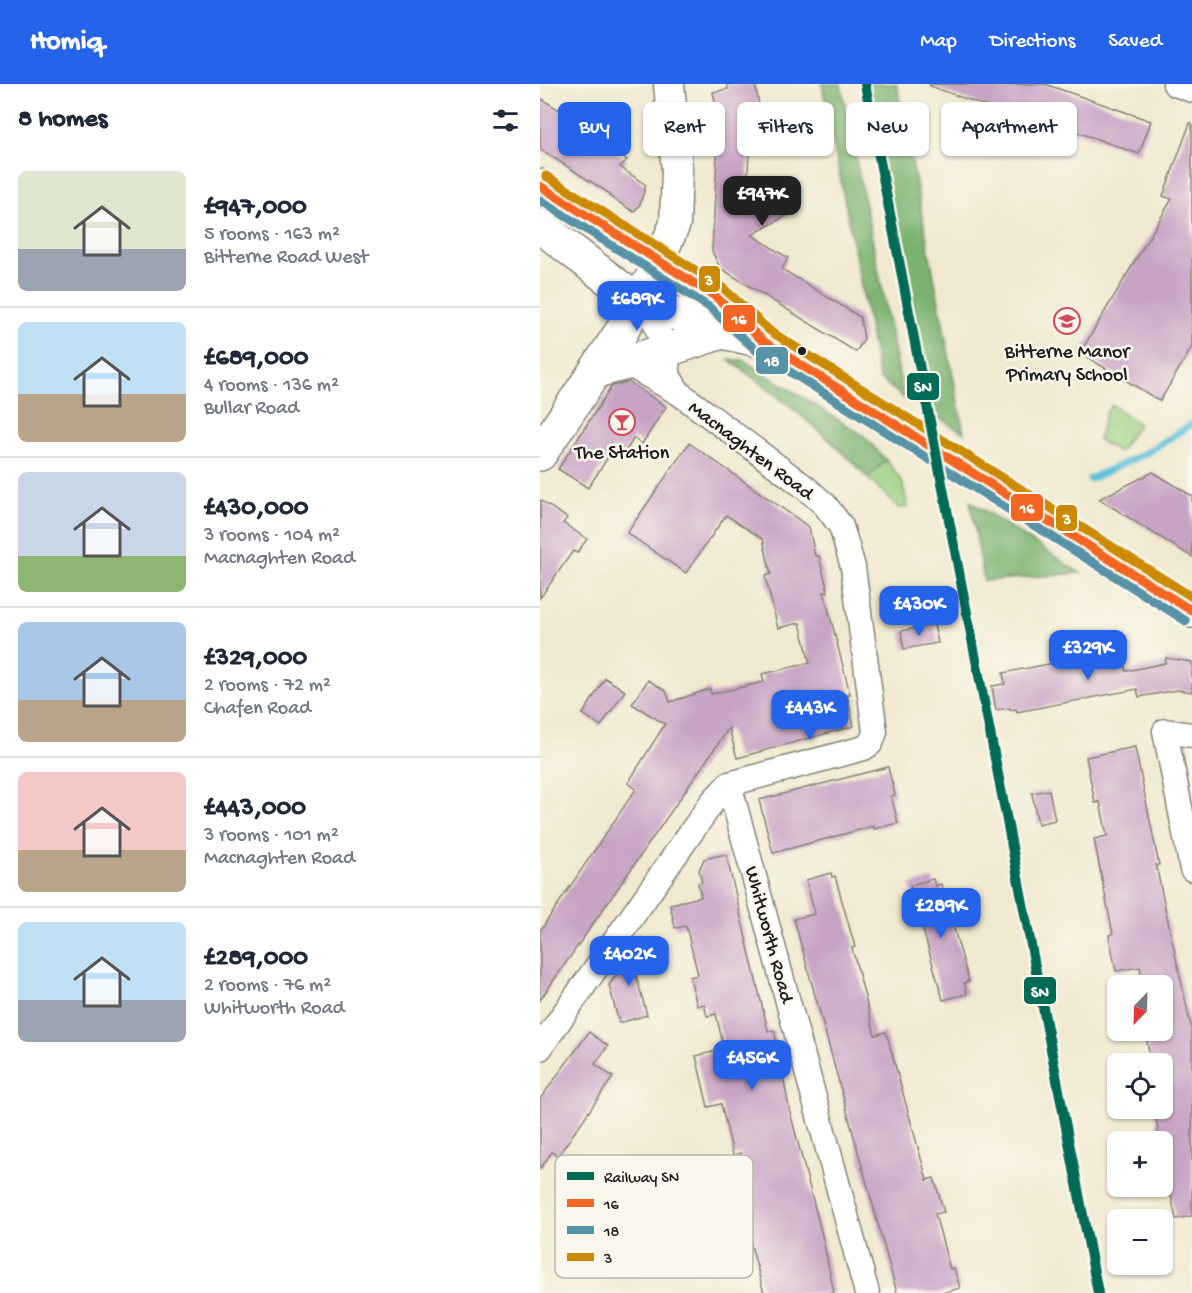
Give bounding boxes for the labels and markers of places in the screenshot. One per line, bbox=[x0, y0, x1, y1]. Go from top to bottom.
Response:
pin: £947K bbox=[720, 176, 804, 227]
pin: £689K bbox=[595, 281, 679, 332]
school or university icon: Bitterne Manor Primary School bbox=[1052, 306, 1082, 336]
place label: Bitterne Manor Primary School bbox=[1004, 342, 1131, 388]
unlabelled marker bbox=[796, 345, 808, 357]
bar icon: The Station bbox=[607, 407, 637, 437]
place label: The Station bbox=[574, 443, 670, 466]
pin: £430K bbox=[877, 586, 961, 637]
pin: £329K bbox=[1046, 630, 1130, 681]
pin: £443K bbox=[768, 690, 852, 741]
pin: £289K bbox=[899, 888, 983, 939]
pin: £402K bbox=[587, 936, 671, 987]
pin: £456K bbox=[710, 1040, 794, 1091]

